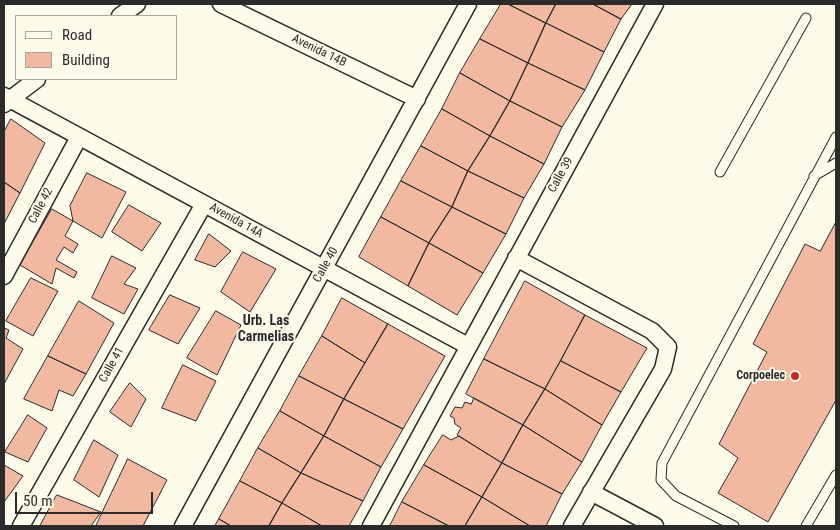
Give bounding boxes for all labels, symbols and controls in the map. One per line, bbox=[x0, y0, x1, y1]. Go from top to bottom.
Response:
legend bbox=[15, 15, 178, 80]
text: Road bbox=[62, 26, 92, 44]
street label: Avenida 14B bbox=[289, 32, 349, 70]
text: Building bbox=[62, 51, 110, 69]
street label: Calle 39 bbox=[545, 155, 577, 195]
street label: Calle 42 bbox=[26, 186, 56, 226]
street label: Avenida 14A bbox=[207, 200, 265, 242]
street label: Calle 40 bbox=[310, 245, 342, 285]
district label: Urb. Las Carmelias bbox=[238, 313, 294, 346]
street label: Calle 41 bbox=[96, 345, 128, 385]
place label: Corpoelec bbox=[736, 369, 785, 383]
marker: Corpoelec bbox=[789, 370, 801, 382]
scale bar bbox=[18, 482, 155, 514]
text: 50 m bbox=[23, 492, 53, 510]

